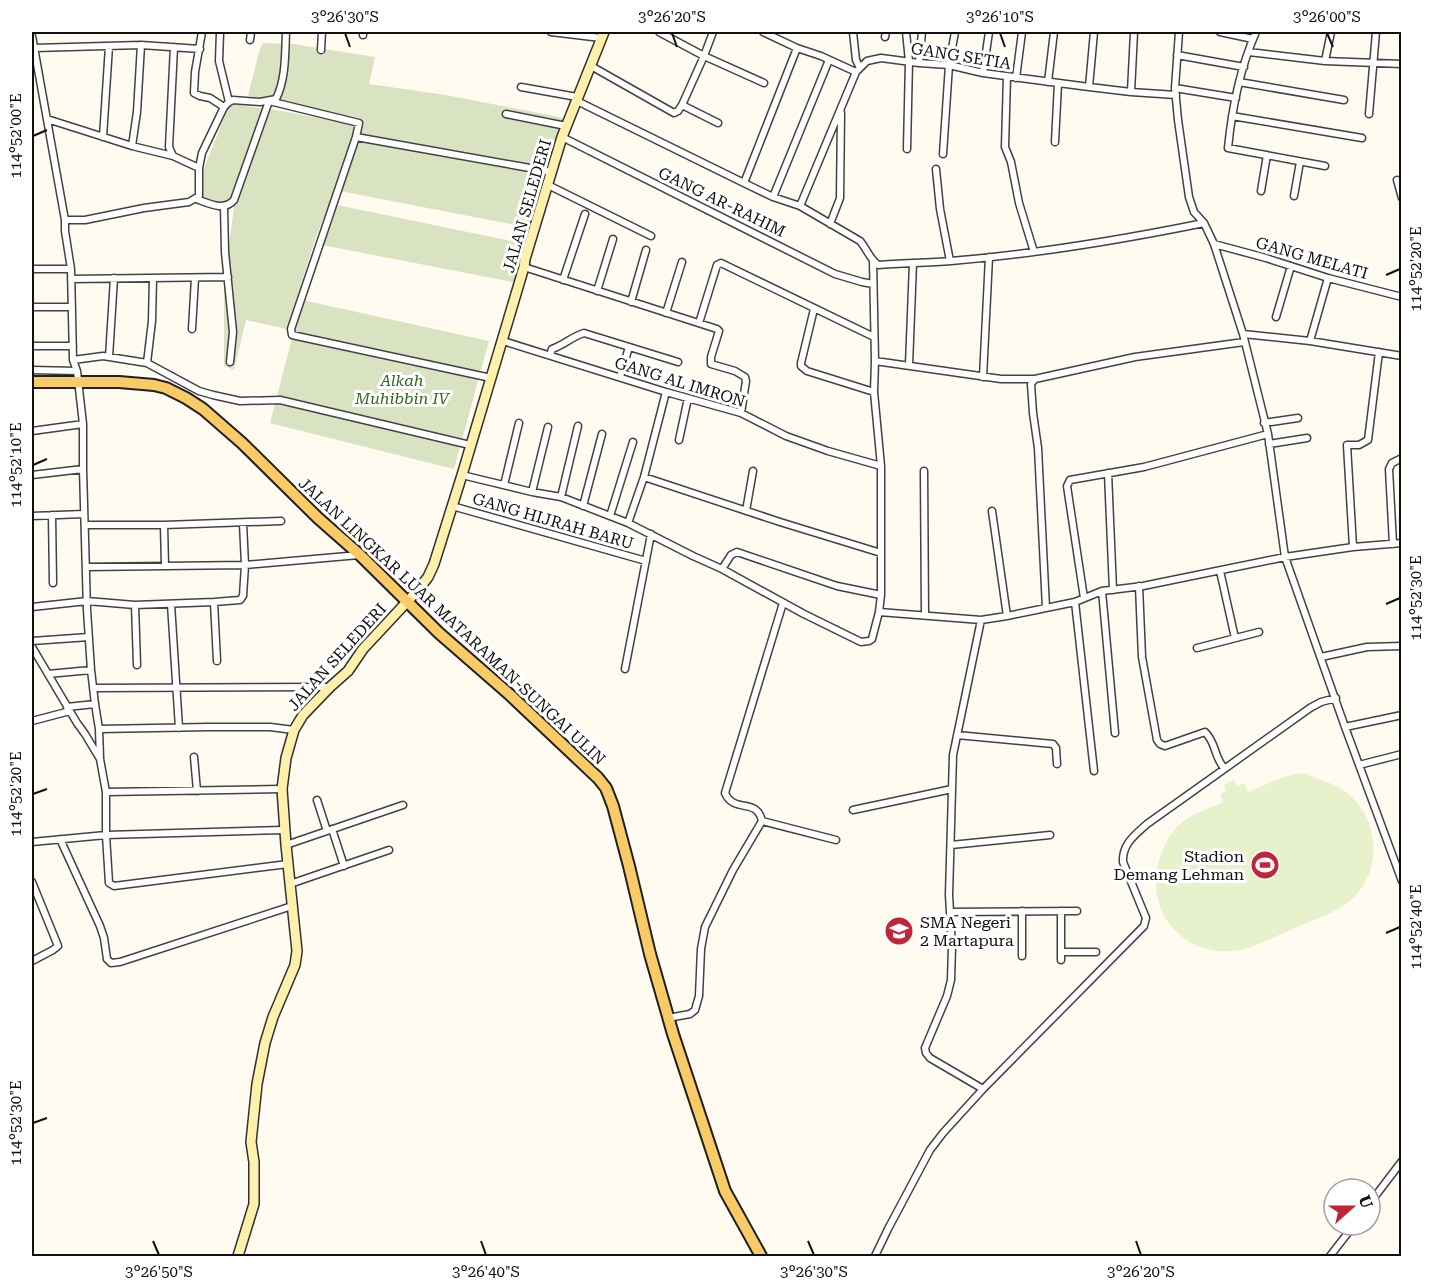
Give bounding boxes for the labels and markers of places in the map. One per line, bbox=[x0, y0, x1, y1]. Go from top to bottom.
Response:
place label: Stadion Demang Lehman bbox=[1114, 847, 1244, 884]
sports icon: Stadion Demang Lehman bbox=[1249, 849, 1281, 881]
place label: SMA Negeri 2 Martapura bbox=[920, 913, 1014, 950]
school or university icon: SMA Negeri 2 Martapura bbox=[883, 915, 915, 947]

